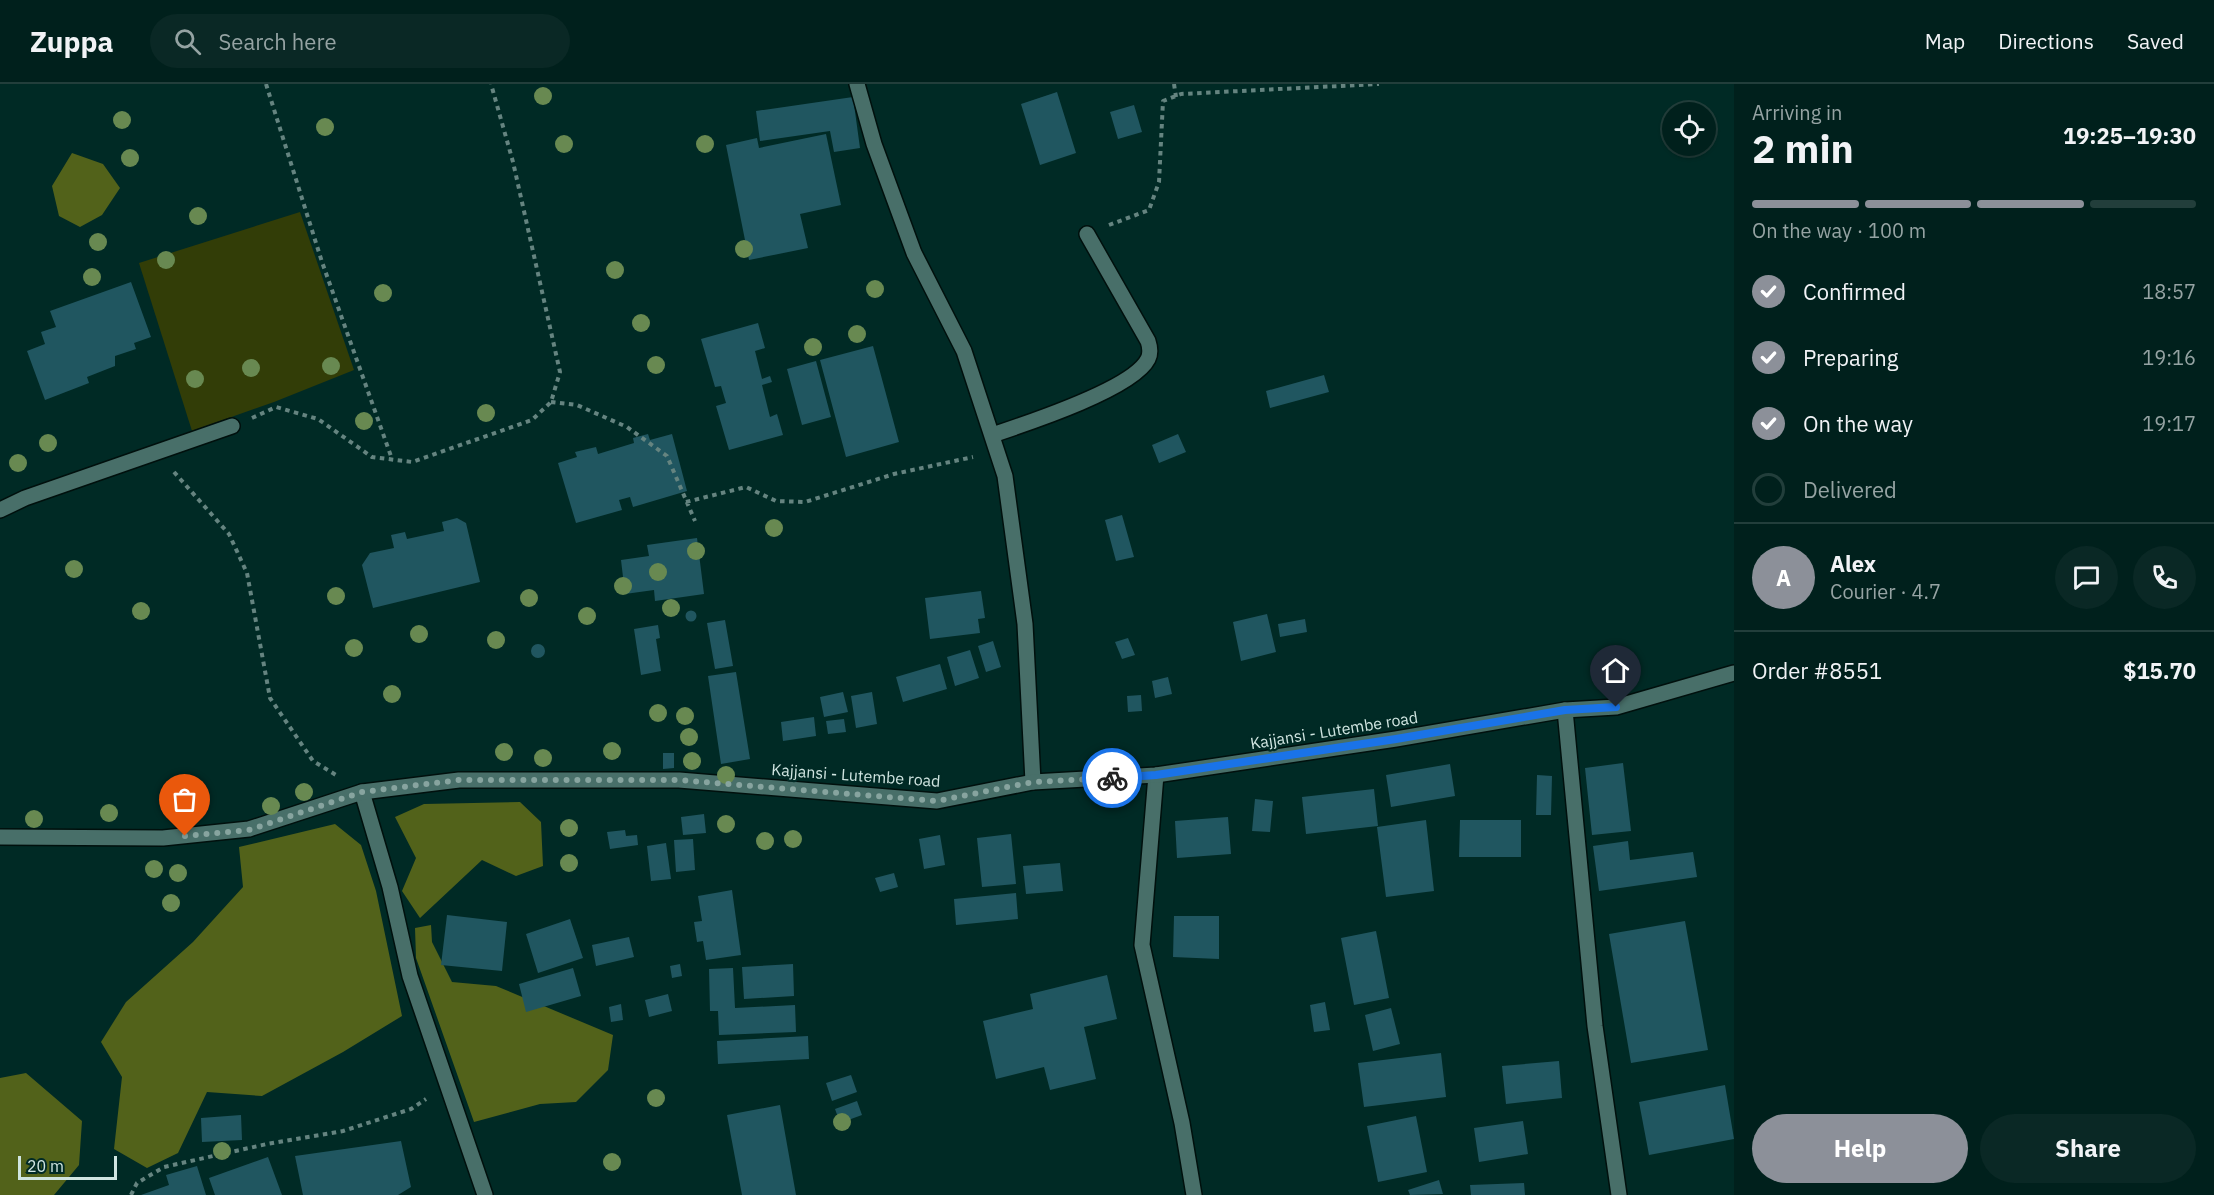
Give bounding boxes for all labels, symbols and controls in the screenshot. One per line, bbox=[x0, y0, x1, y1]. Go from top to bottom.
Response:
search box bbox=[150, 14, 570, 68]
text: Zuppa bbox=[30, 23, 114, 60]
icon: search bbox=[171, 25, 204, 58]
text: Search here bbox=[219, 27, 336, 56]
text: Map bbox=[1925, 27, 1965, 55]
text: Directions bbox=[1998, 27, 2094, 55]
text: Saved bbox=[2127, 27, 2184, 55]
text: Arriving in bbox=[1752, 99, 1842, 126]
map controls bbox=[1662, 102, 1716, 156]
button: locate bbox=[1662, 102, 1716, 156]
text: 19:25–19:30 bbox=[2063, 121, 2196, 150]
text: 2 min bbox=[1752, 123, 1854, 174]
text: On the way · 100 m bbox=[1752, 217, 1926, 244]
icon: check bbox=[1752, 275, 1785, 308]
text: Confirmed bbox=[1803, 277, 1906, 306]
text: 18:57 bbox=[2142, 278, 2196, 305]
icon: check bbox=[1752, 341, 1785, 374]
text: Preparing bbox=[1803, 343, 1898, 372]
text: 19:16 bbox=[2142, 344, 2196, 371]
icon: check bbox=[1752, 407, 1785, 440]
text: On the way bbox=[1803, 409, 1913, 438]
text: 19:17 bbox=[2142, 410, 2196, 437]
text: Delivered bbox=[1803, 475, 1897, 504]
button: chat bbox=[2055, 546, 2118, 609]
button: phone bbox=[2133, 546, 2196, 609]
text: Alex bbox=[1830, 549, 1876, 578]
text: A bbox=[1776, 563, 1791, 592]
text: Courier · 4.7 bbox=[1830, 578, 1941, 605]
pin bbox=[1590, 645, 1641, 707]
icon: home bbox=[1599, 654, 1632, 687]
text: Order #8551 bbox=[1752, 656, 1882, 685]
text: $15.70 bbox=[2123, 656, 2196, 685]
street label: Kajjansi - Lutembe road bbox=[1249, 707, 1419, 753]
courier bbox=[1082, 748, 1142, 808]
street label: Kajjansi - Lutembe road bbox=[771, 759, 941, 791]
icon: bike bbox=[1096, 762, 1129, 795]
pin bbox=[159, 774, 210, 836]
icon: bag bbox=[168, 783, 201, 816]
button: Help bbox=[1752, 1114, 1968, 1183]
button: Share bbox=[1980, 1114, 2196, 1183]
scale bar bbox=[18, 1153, 117, 1180]
text: 20 m bbox=[27, 1156, 64, 1176]

